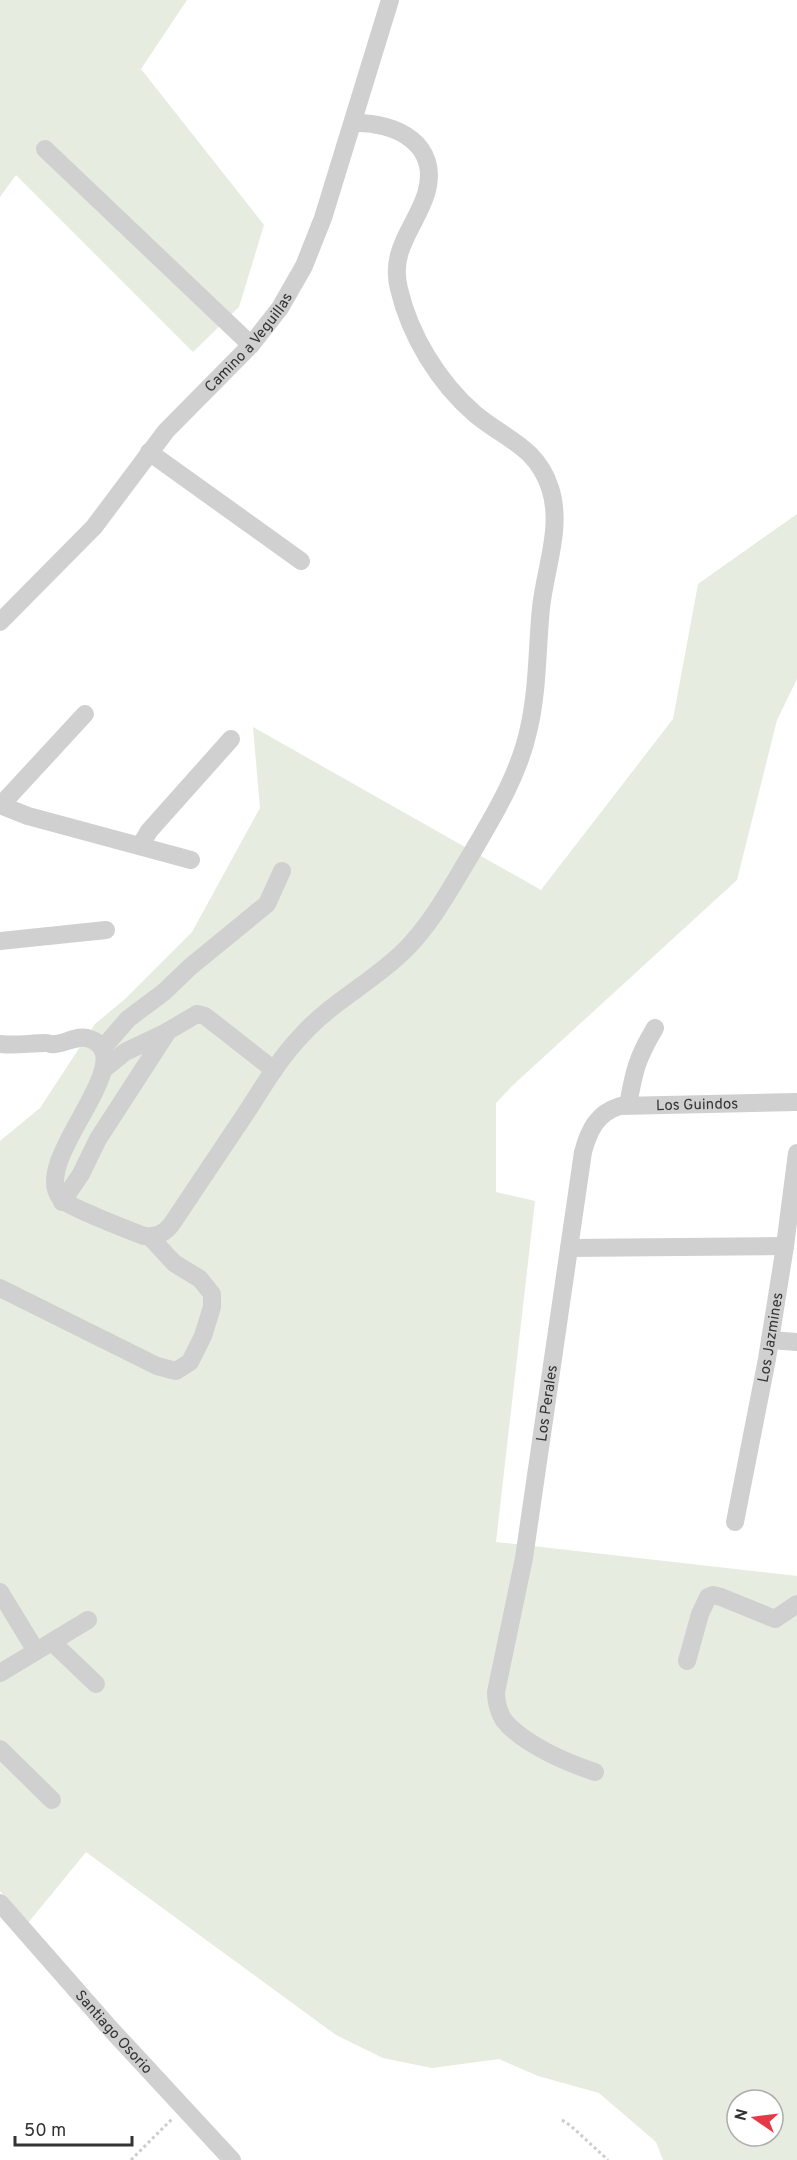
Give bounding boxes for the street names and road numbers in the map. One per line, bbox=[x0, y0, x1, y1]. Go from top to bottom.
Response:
street label: Camino a Veguillas bbox=[201, 290, 298, 397]
street label: Los Guindos bbox=[656, 1095, 738, 1116]
street label: Los Jazmines bbox=[755, 1291, 788, 1384]
street label: Los Perales bbox=[533, 1364, 563, 1443]
street label: Santiago Osorio bbox=[70, 1987, 156, 2079]

